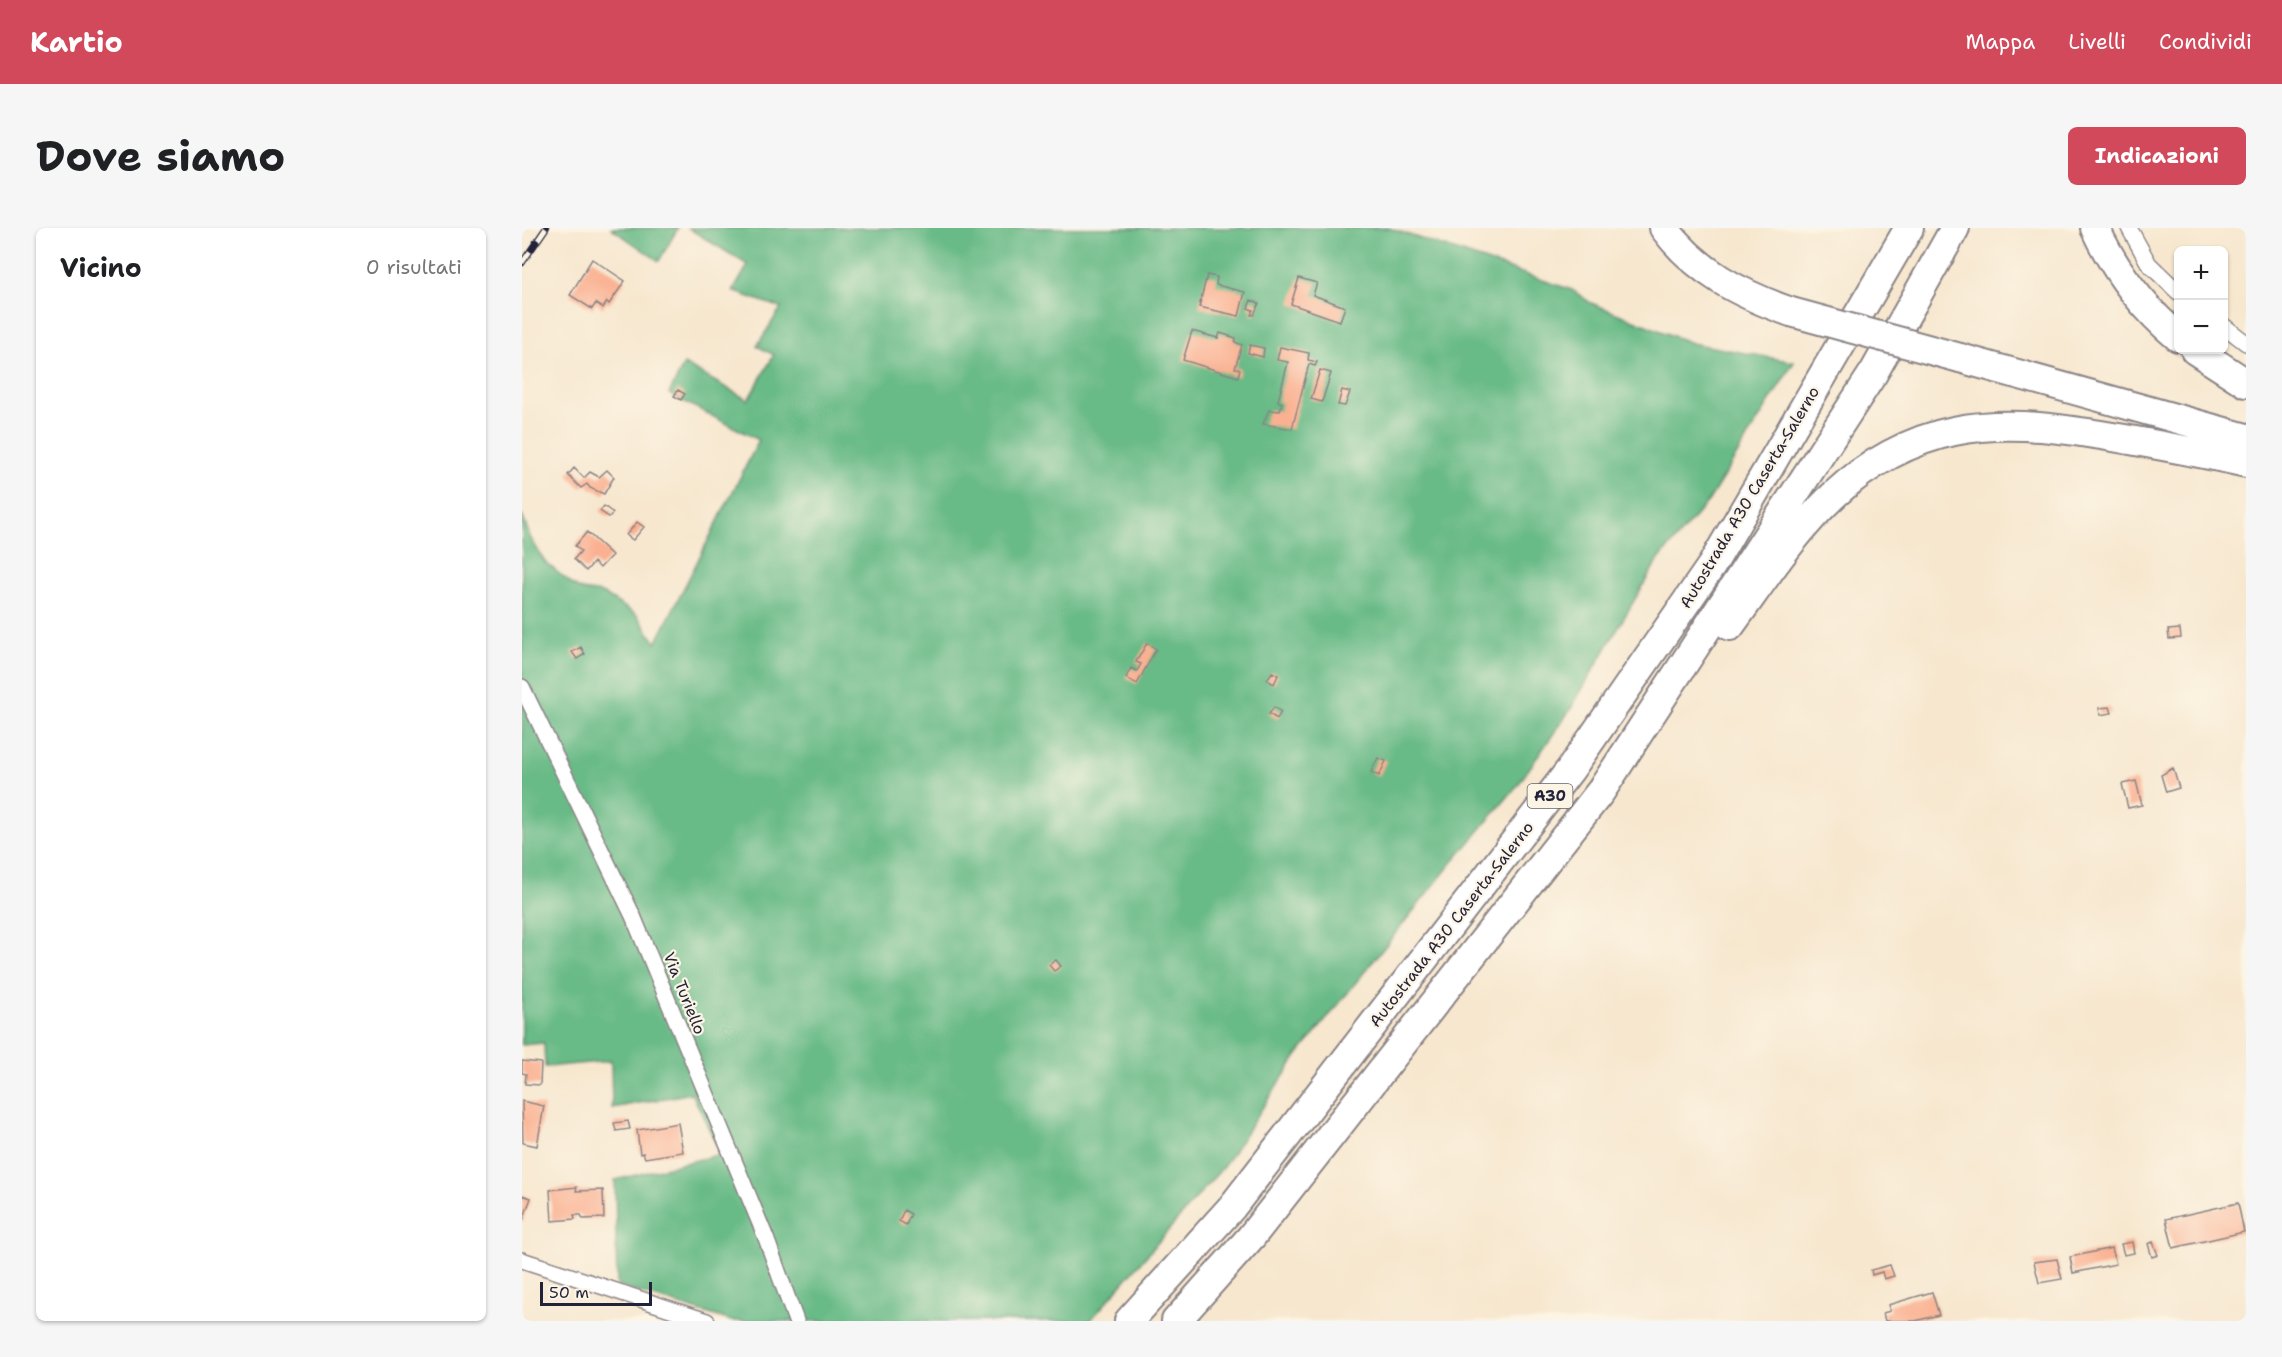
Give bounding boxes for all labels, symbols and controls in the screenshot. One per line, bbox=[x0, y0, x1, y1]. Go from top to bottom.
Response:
text: Kartio bbox=[30, 23, 123, 61]
text: Mappa bbox=[1965, 28, 2035, 56]
text: Livelli bbox=[2068, 28, 2126, 56]
text: Condividi bbox=[2159, 28, 2252, 56]
button: Indicazioni bbox=[2068, 127, 2246, 185]
text: Dove siamo bbox=[36, 128, 285, 184]
map controls bbox=[2174, 246, 2228, 354]
button: + bbox=[2174, 246, 2228, 300]
text: Vicino bbox=[60, 250, 142, 285]
text: 0 risultati bbox=[366, 254, 462, 280]
button: − bbox=[2174, 300, 2228, 354]
street label: Autostrada A30 Caserta-Salerno bbox=[1675, 383, 1824, 612]
road number: A30 bbox=[1528, 784, 1572, 808]
street label: Autostrada A30 Caserta-Salerno bbox=[1365, 817, 1538, 1031]
street label: Via Turiello bbox=[659, 949, 711, 1037]
scale bar bbox=[540, 1279, 652, 1306]
text: 50 m bbox=[549, 1282, 589, 1303]

